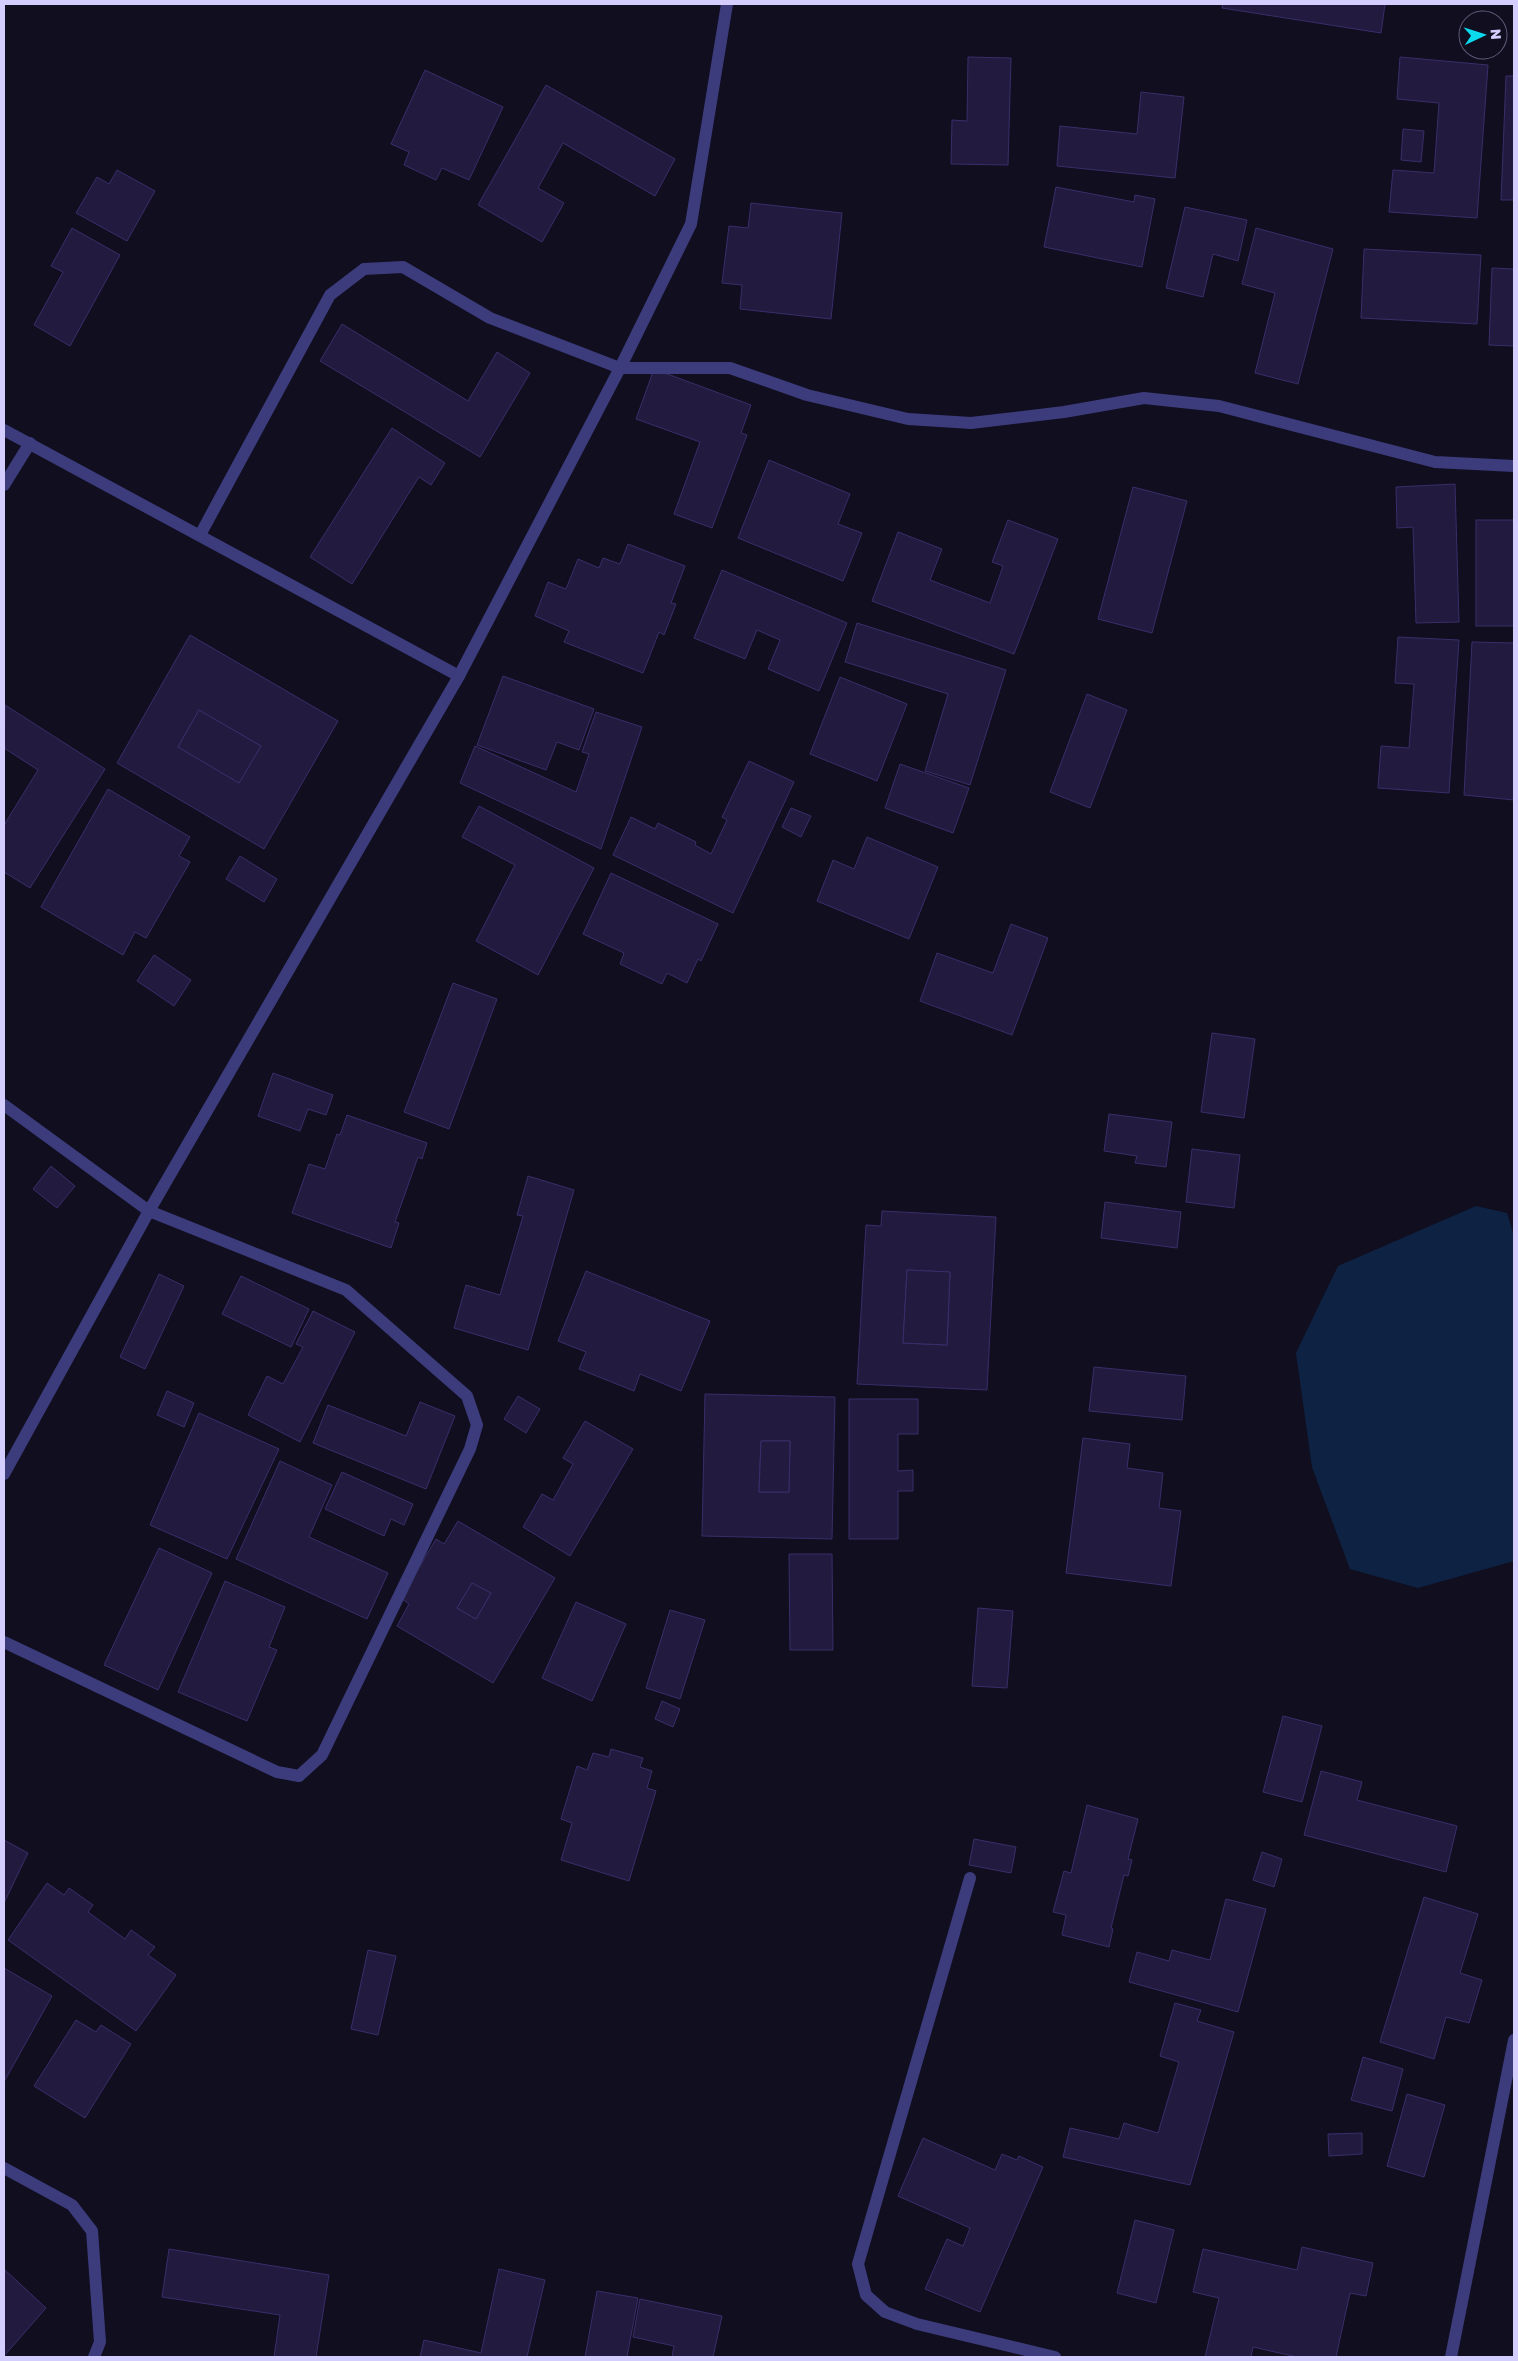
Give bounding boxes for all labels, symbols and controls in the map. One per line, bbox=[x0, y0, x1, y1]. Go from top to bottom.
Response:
north arrow bbox=[1458, 10, 1508, 60]
text: N bbox=[1488, 28, 1505, 40]

